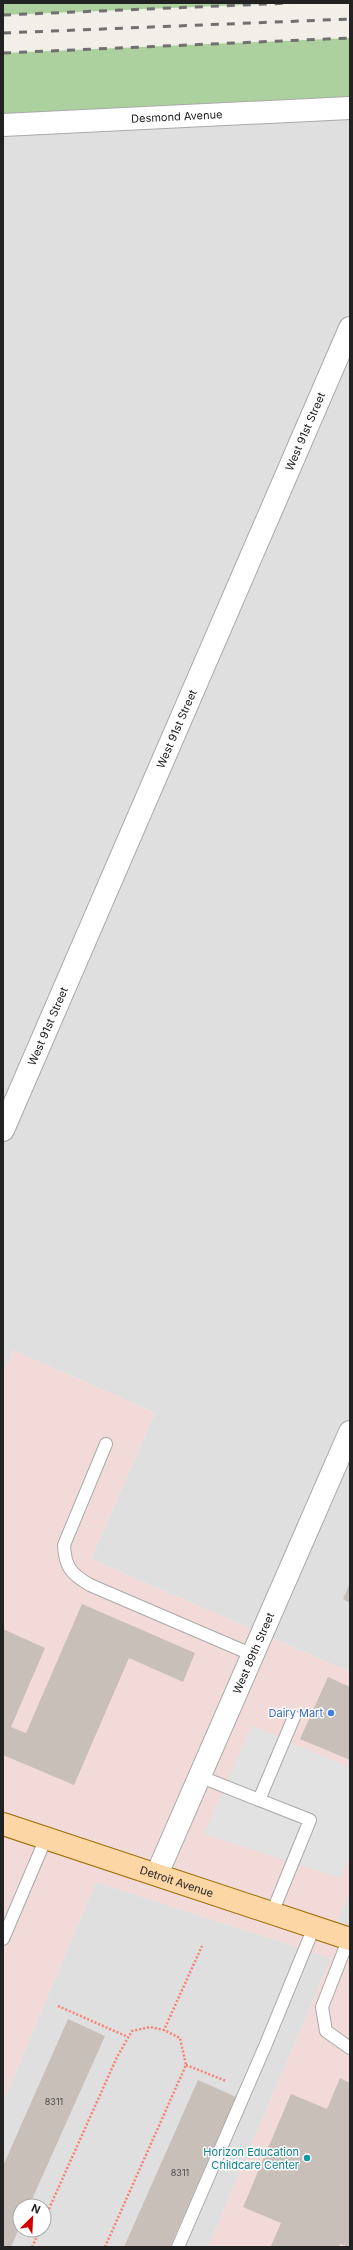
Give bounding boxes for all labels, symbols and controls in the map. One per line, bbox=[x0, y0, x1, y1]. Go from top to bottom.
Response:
street label: Desmond Avenue bbox=[131, 107, 223, 126]
street label: West 91st Street bbox=[282, 390, 328, 473]
street label: West 91st Street bbox=[153, 687, 200, 770]
street label: West 91st Street bbox=[25, 985, 71, 1068]
street label: West 89th Street bbox=[230, 1610, 277, 1696]
place label: Dairy Mart bbox=[269, 1706, 323, 1720]
marker: Dairy Mart bbox=[326, 1708, 336, 1718]
street label: Detroit Avenue bbox=[138, 1863, 215, 1900]
house number: 8311 bbox=[45, 2096, 63, 2107]
place label: Horizon Education Childcare Center bbox=[203, 2145, 299, 2172]
marker: Horizon Education Childcare Center bbox=[302, 2153, 312, 2163]
house number: 8311 bbox=[171, 2167, 189, 2178]
north arrow bbox=[12, 2198, 52, 2238]
text: N bbox=[29, 2201, 43, 2217]

